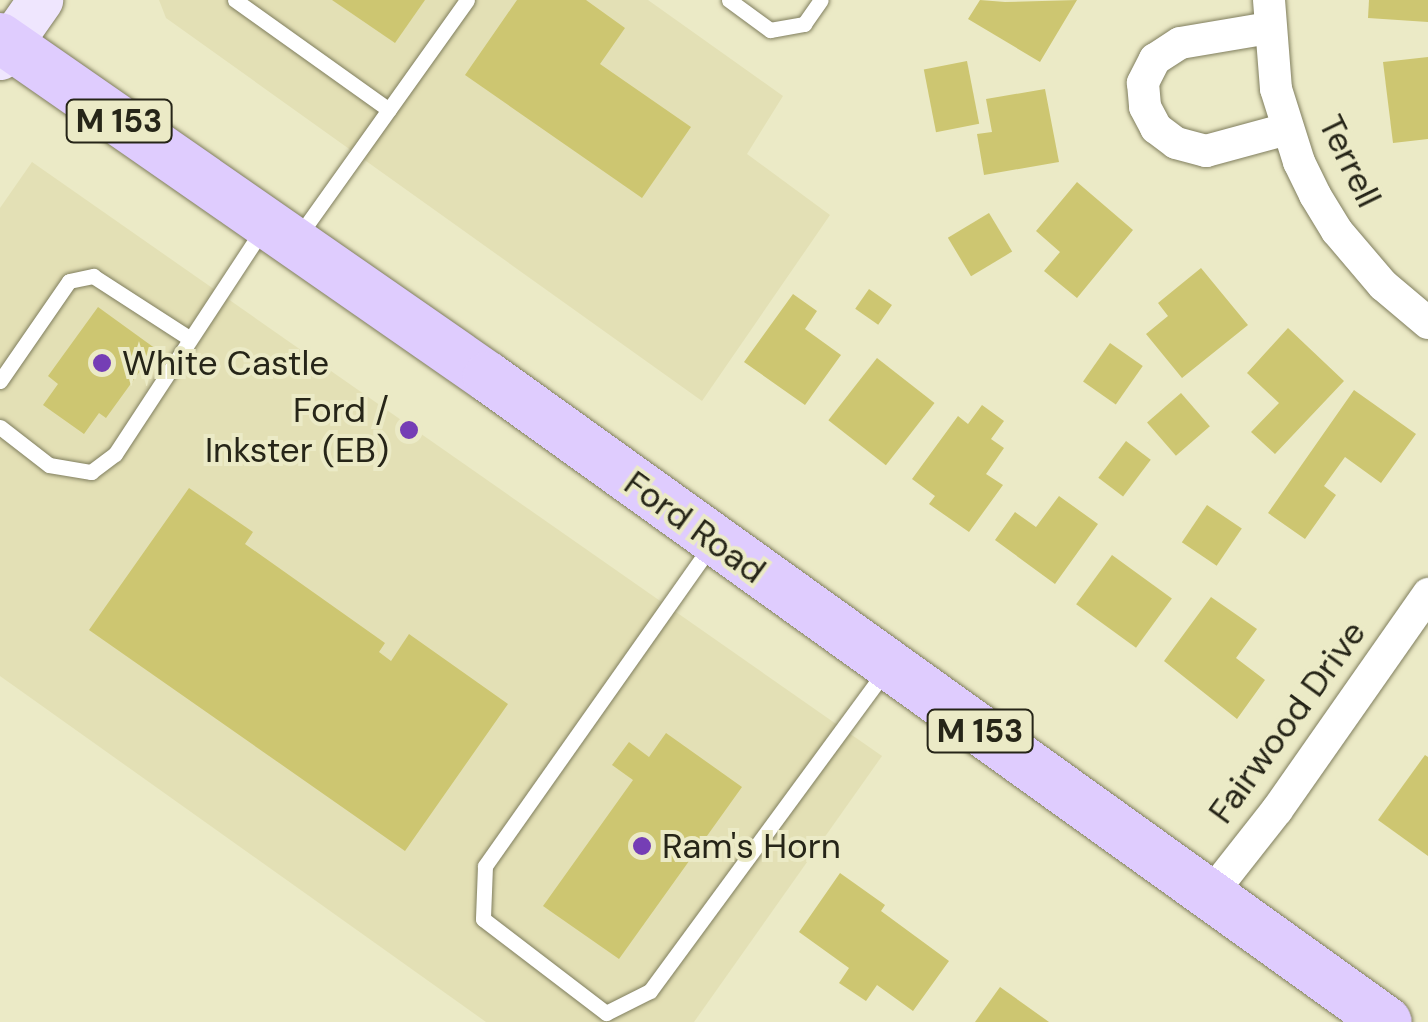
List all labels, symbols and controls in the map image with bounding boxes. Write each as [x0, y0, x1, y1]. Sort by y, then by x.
road number: M 153 [64, 94, 174, 148]
street label: Terrell [1310, 108, 1390, 214]
place label: White Castle [122, 342, 329, 384]
marker: White Castle [91, 352, 113, 374]
place label: Ford / Inkster (EB) [205, 389, 389, 471]
marker: Ford / Inkster (EB) [398, 419, 420, 441]
street label: Ford Road [616, 462, 774, 592]
street label: Fairwood Drive [1200, 613, 1374, 831]
road number: M 153 [925, 704, 1035, 758]
place label: Ram's Horn [662, 825, 841, 867]
marker: Ram's Horn [631, 835, 653, 857]

